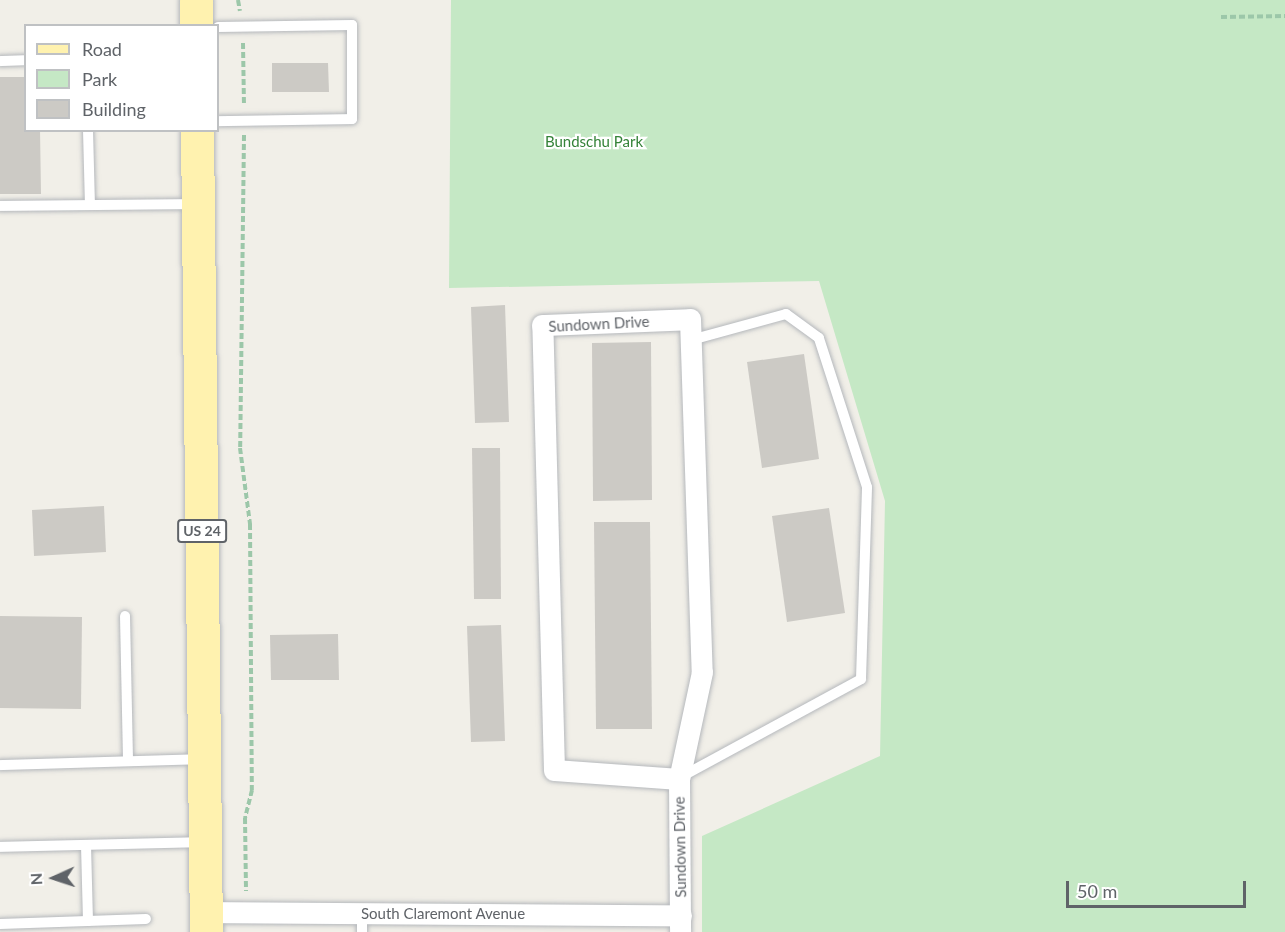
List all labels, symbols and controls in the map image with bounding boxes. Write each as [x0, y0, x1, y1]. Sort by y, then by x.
legend [24, 24, 219, 132]
text: Road [82, 38, 122, 60]
text: Park [82, 68, 117, 90]
text: Building [82, 98, 146, 120]
park label: Bundschu Park [545, 133, 643, 151]
street label: Sundown Drive [548, 312, 650, 336]
road number: US 24 [176, 520, 228, 542]
street label: Sundown Drive [670, 796, 690, 898]
north arrow [24, 848, 84, 908]
scale bar [1069, 869, 1249, 907]
text: N [26, 872, 45, 886]
text: 50 m [1077, 880, 1117, 902]
street label: South Claremont Avenue [361, 905, 525, 923]

